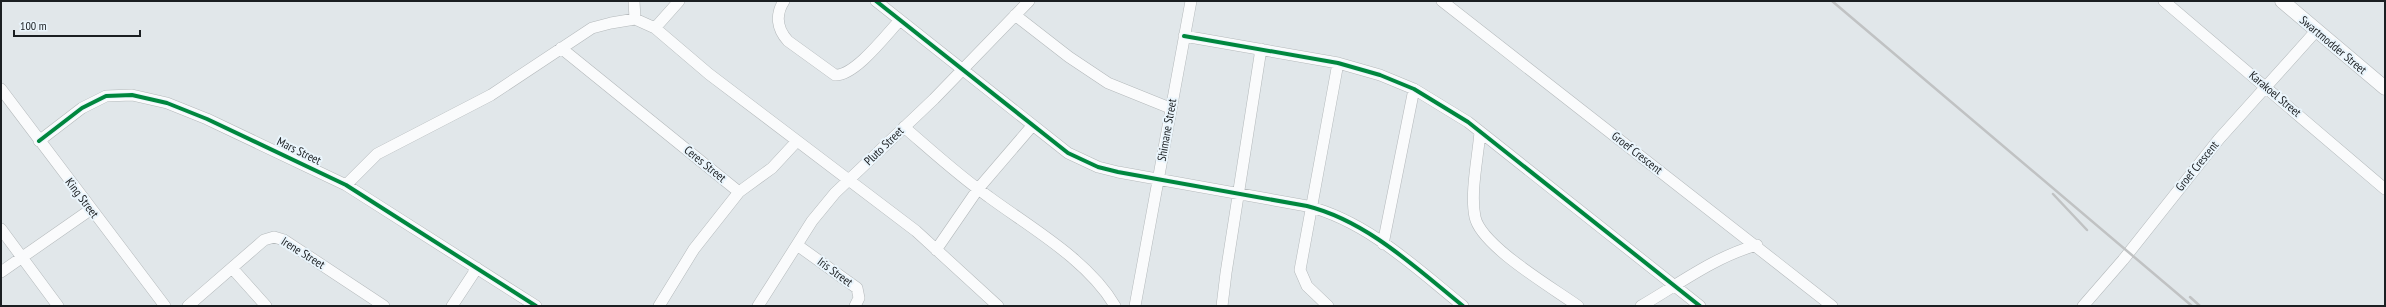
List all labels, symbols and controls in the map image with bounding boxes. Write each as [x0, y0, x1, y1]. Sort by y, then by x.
scale bar [14, 12, 140, 38]
street label: Swartmodder Street [2297, 12, 2370, 77]
text: 100 m [20, 18, 47, 33]
street label: Karakoel Street [2246, 67, 2305, 120]
street label: Shimane Street [1154, 97, 1180, 162]
street label: Pluto Street [861, 123, 907, 168]
street label: Groef Crescent [1609, 128, 1666, 177]
street label: Mars Street [275, 133, 324, 168]
street label: Groef Crescent [2172, 137, 2222, 194]
street label: Ceres Street [681, 142, 730, 186]
street label: King Street [62, 175, 103, 221]
street label: Irene Street [279, 233, 328, 272]
street label: Iris Street [815, 254, 856, 290]

